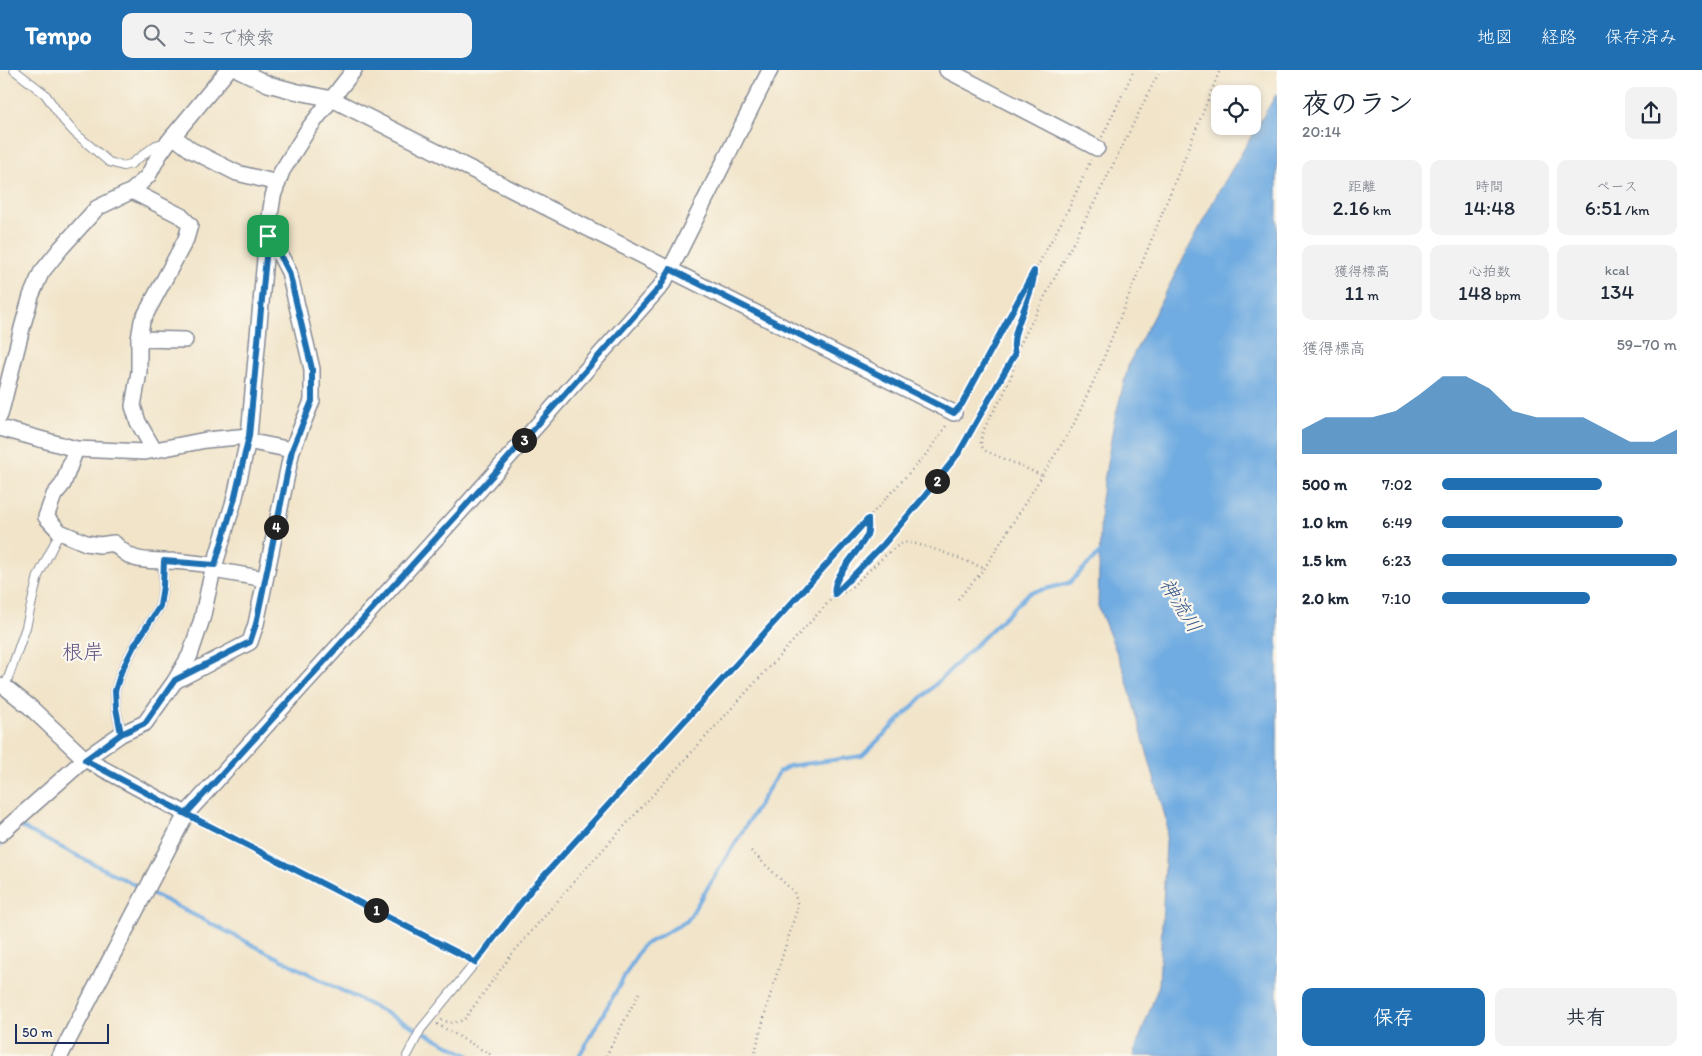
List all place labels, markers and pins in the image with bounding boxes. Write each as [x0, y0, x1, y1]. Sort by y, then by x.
pin [247, 215, 289, 257]
pin: 3 [512, 428, 536, 452]
pin: 2 [924, 468, 950, 494]
pin: 4 [264, 514, 288, 540]
pin: 1 [364, 898, 388, 922]

